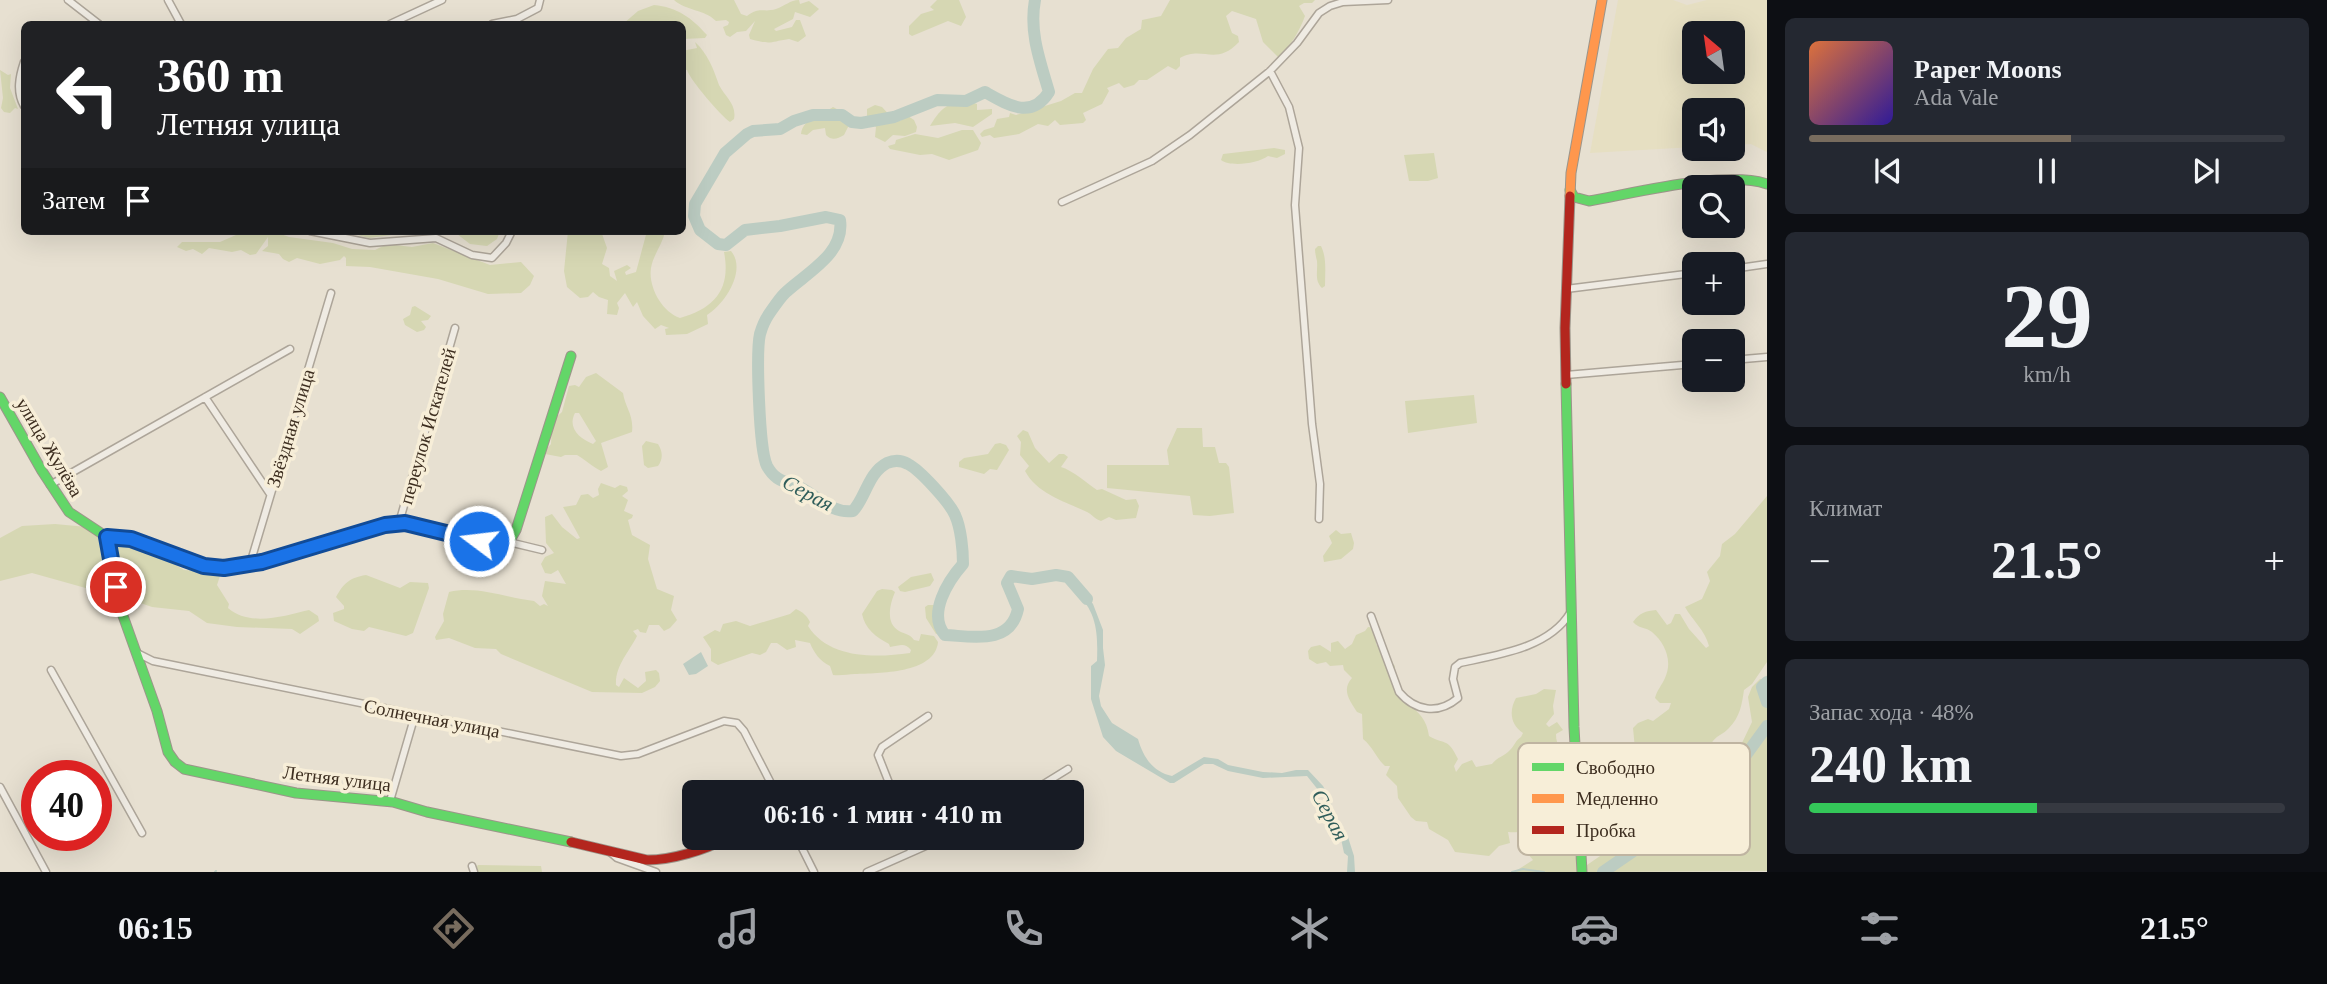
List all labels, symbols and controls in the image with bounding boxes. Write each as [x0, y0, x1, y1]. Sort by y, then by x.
north arrow [1682, 21, 1745, 84]
map controls [1682, 21, 1745, 392]
text: 360 m [157, 48, 284, 103]
icon: left [42, 49, 133, 140]
text: Paper Moons [1914, 55, 2062, 84]
text: Ada Vale [1914, 85, 1999, 110]
button: sound [1682, 98, 1745, 161]
text: Летняя улица [157, 106, 340, 142]
icon: previous [1869, 152, 1907, 190]
icon: pause [2028, 152, 2066, 190]
icon: next [2187, 152, 2225, 190]
button: search [1682, 175, 1745, 238]
icon: arrive [119, 182, 157, 220]
text: Затем [42, 186, 105, 215]
button: + [1682, 252, 1745, 315]
text: 29 [2002, 266, 2093, 367]
button: − [1682, 329, 1745, 392]
street label: переулок Искателей [395, 346, 460, 507]
text: km/h [2023, 362, 2071, 387]
street label: Звёздная улица [262, 366, 319, 490]
street label: улица Жулёва [12, 394, 88, 501]
water label: Серая [778, 470, 838, 516]
text: Климат [1809, 496, 1882, 521]
position arrow [442, 504, 516, 578]
text: 21.5° [1991, 532, 2103, 589]
text: − [1809, 540, 1830, 582]
text: + [2264, 540, 2285, 582]
pin [86, 557, 146, 617]
icon: arrive [97, 568, 135, 606]
street label: Солнечная улица [362, 695, 502, 742]
text: Запас хода · 48% [1809, 700, 1974, 725]
text: 240 km [1809, 736, 1972, 793]
legend [1518, 743, 1750, 855]
text: Свободно [1576, 757, 1655, 778]
speed limit sign: 40 [21, 760, 112, 851]
street label: Летняя улица [282, 761, 393, 796]
water label: Серая [1307, 785, 1353, 845]
text: Медленно [1576, 788, 1658, 809]
text: 06:16 · 1 мин · 410 m [764, 800, 1002, 829]
text: Пробка [1576, 820, 1636, 841]
icon: directions [429, 904, 478, 953]
icon: music [714, 904, 763, 953]
icon: phone [999, 904, 1048, 953]
icon: climate [1285, 904, 1334, 953]
icon: car [1570, 904, 1619, 953]
icon: filters [1855, 904, 1904, 953]
text: 06:15 [118, 910, 193, 946]
text: 21.5° [2140, 910, 2209, 946]

